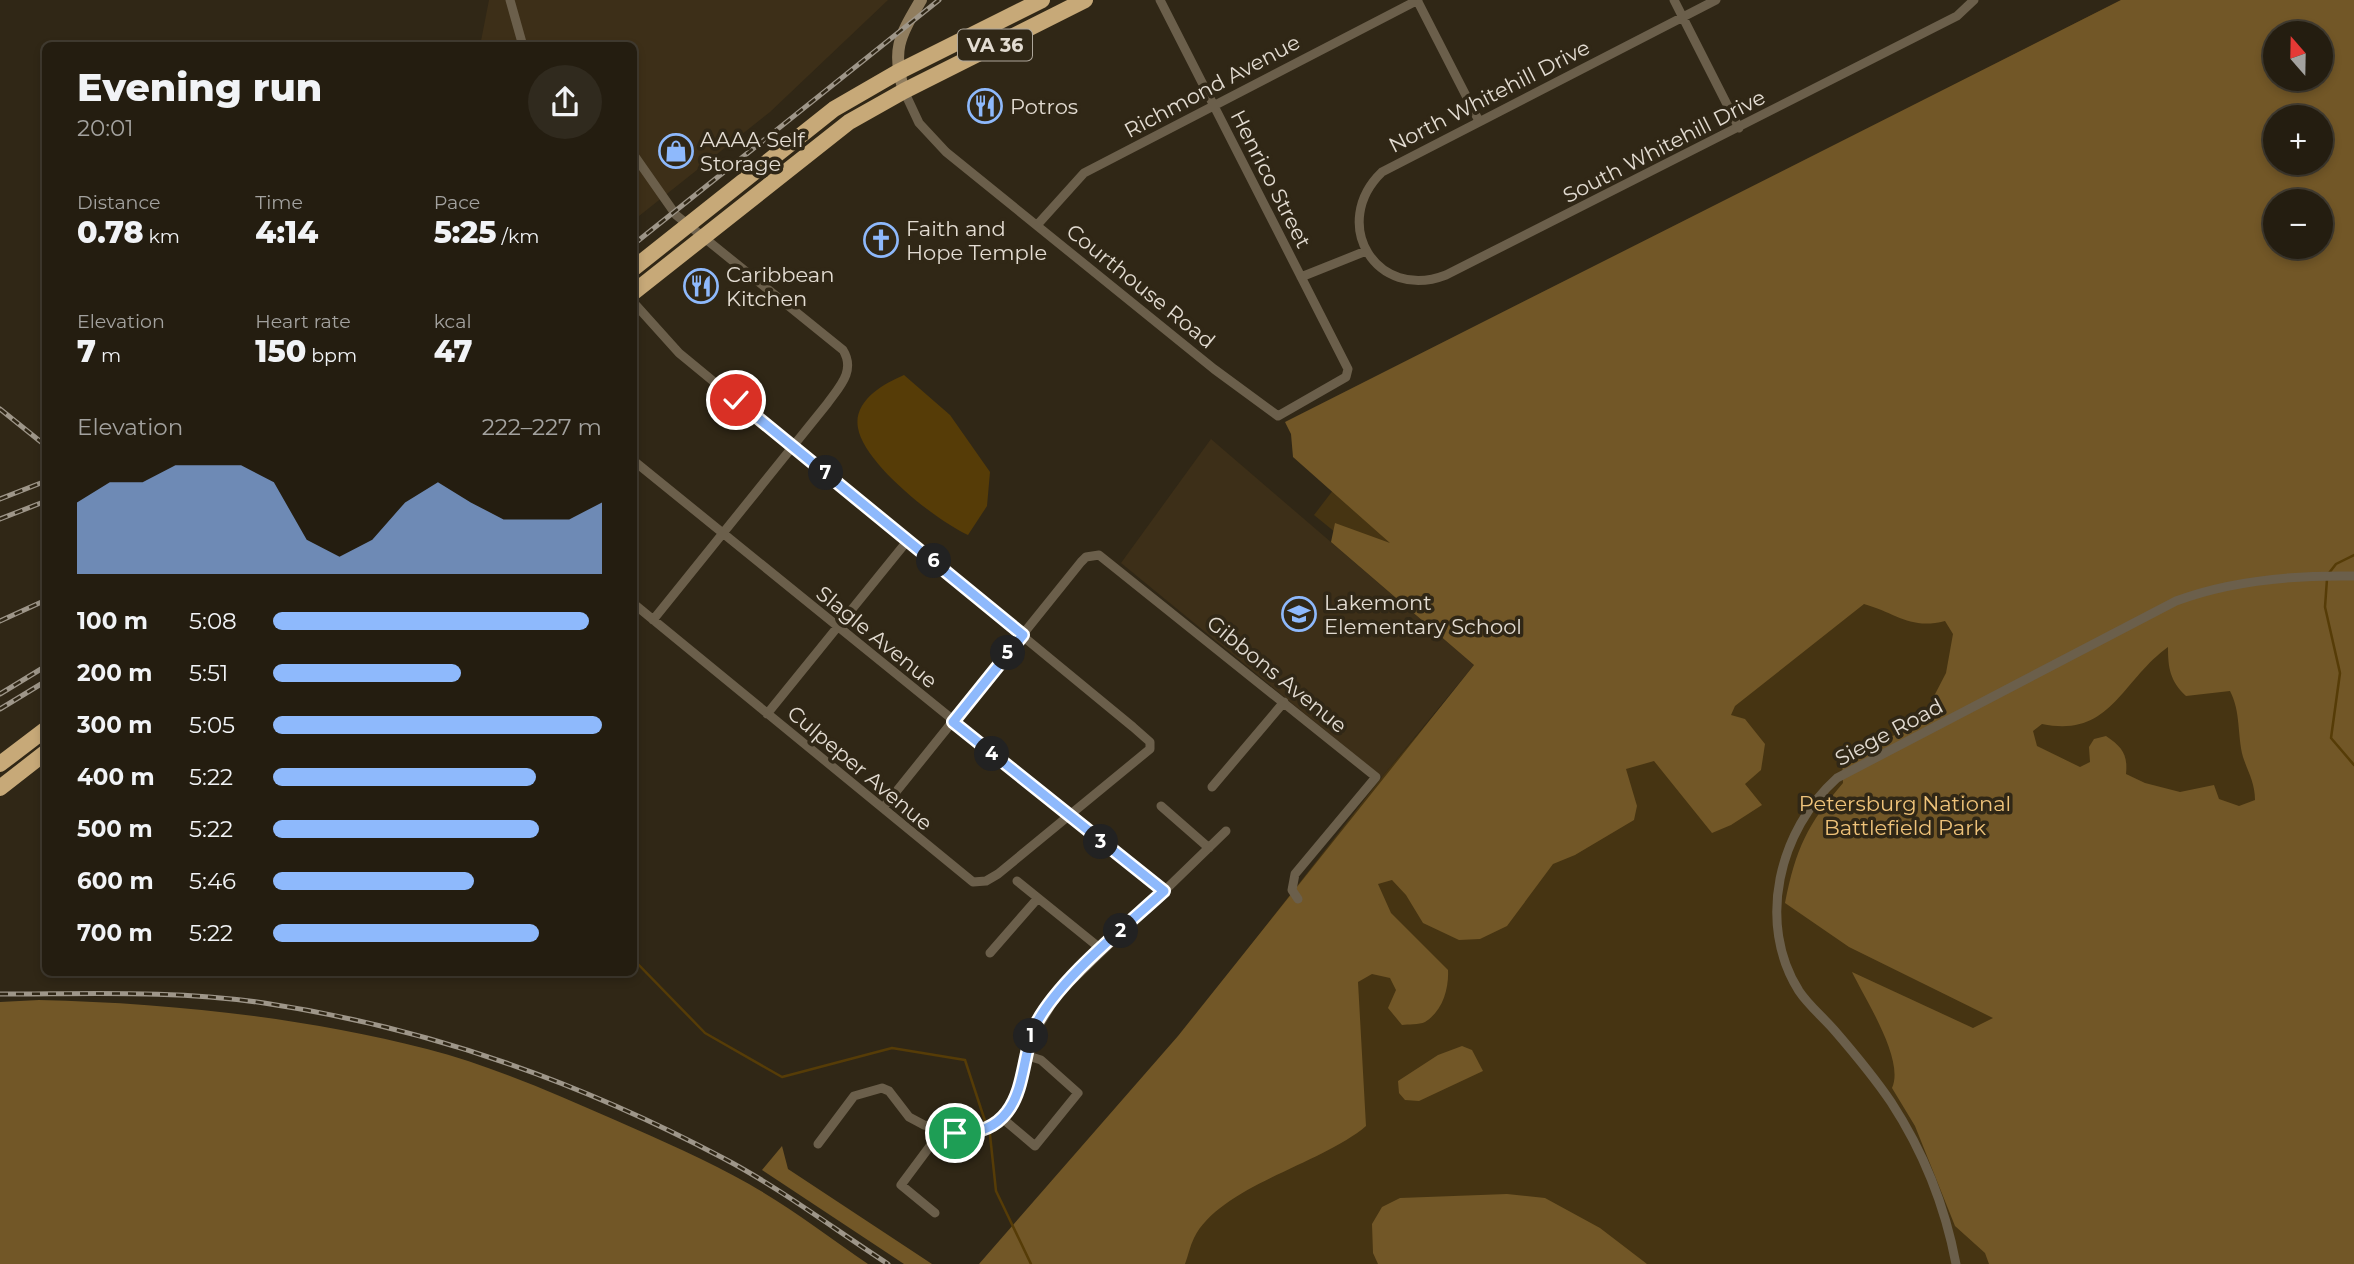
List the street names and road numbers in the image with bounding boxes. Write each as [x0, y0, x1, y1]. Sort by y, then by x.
street label: Richmond Avenue [1120, 29, 1304, 143]
road number: VA 36 [958, 30, 1032, 60]
street label: North Whitehill Drive [1384, 34, 1594, 158]
street label: South Whitehill Drive [1559, 84, 1769, 208]
street label: Henrico Street [1225, 106, 1317, 252]
street label: Courthouse Road [1062, 218, 1220, 354]
street label: Slagle Avenue [811, 581, 943, 693]
street label: Gibbons Avenue [1202, 610, 1352, 738]
street label: Siege Road [1831, 693, 1947, 771]
street label: Culpeper Avenue [783, 700, 937, 836]

